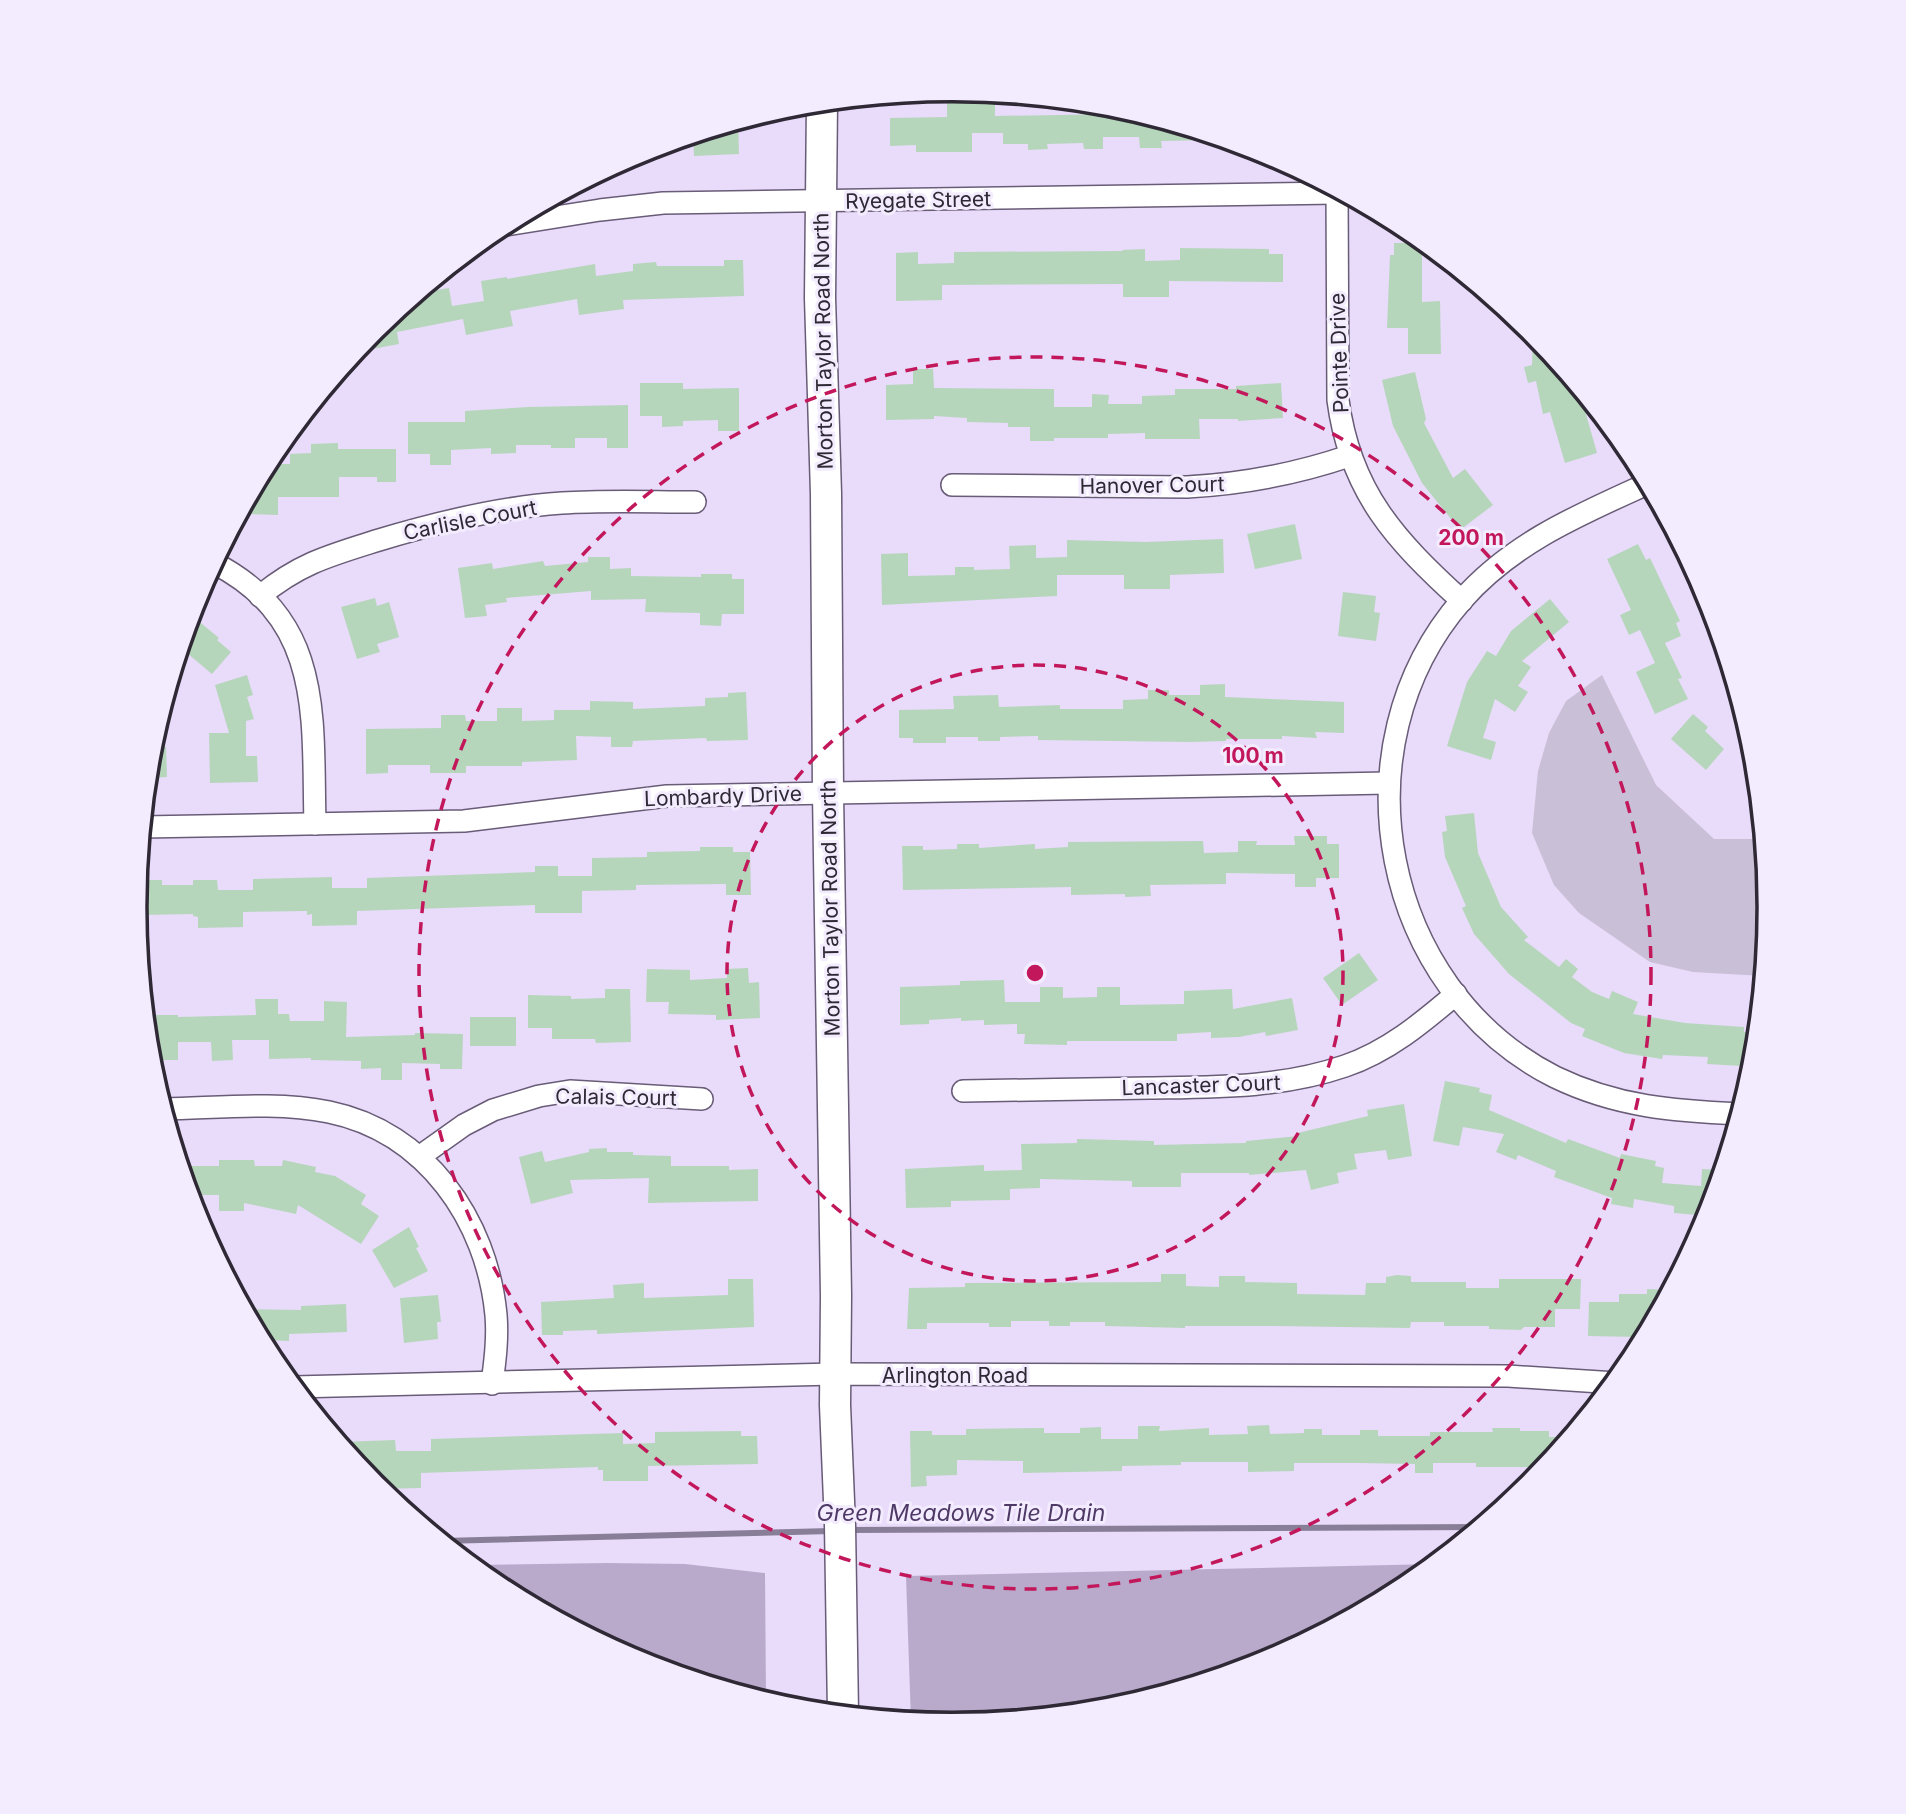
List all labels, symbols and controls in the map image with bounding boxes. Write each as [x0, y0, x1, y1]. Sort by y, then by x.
street label: Ryegate Street [845, 186, 991, 214]
street label: Morton Taylor Road North [808, 212, 838, 470]
street label: Pointe Drive [1324, 292, 1354, 414]
street label: Hanover Court [1079, 471, 1225, 499]
street label: Carlisle Court [401, 495, 539, 545]
text: 200 m [1438, 525, 1504, 550]
text: 100 m [1222, 743, 1284, 768]
street label: Morton Taylor Road North [815, 779, 845, 1037]
street label: Lombardy Drive [644, 781, 802, 811]
centre of rings [1023, 961, 1047, 985]
street label: Lancaster Court [1121, 1070, 1281, 1100]
street label: Calais Court [555, 1083, 677, 1111]
street label: Arlington Road [882, 1363, 1028, 1388]
water label: Green Meadows Tile Drain [817, 1499, 1105, 1527]

